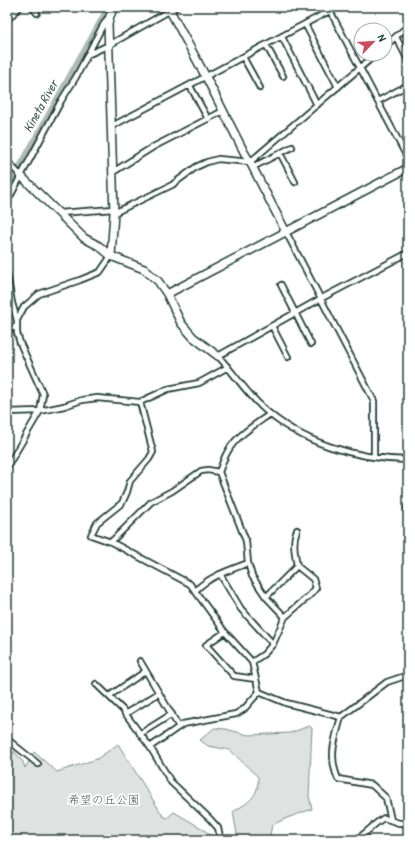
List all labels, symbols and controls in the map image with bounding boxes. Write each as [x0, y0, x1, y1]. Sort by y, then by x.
north arrow [353, 22, 393, 62]
text: N [374, 32, 390, 44]
water label: Kineta River [18, 75, 63, 136]
park label: 希望の丘公園 [68, 791, 140, 808]

